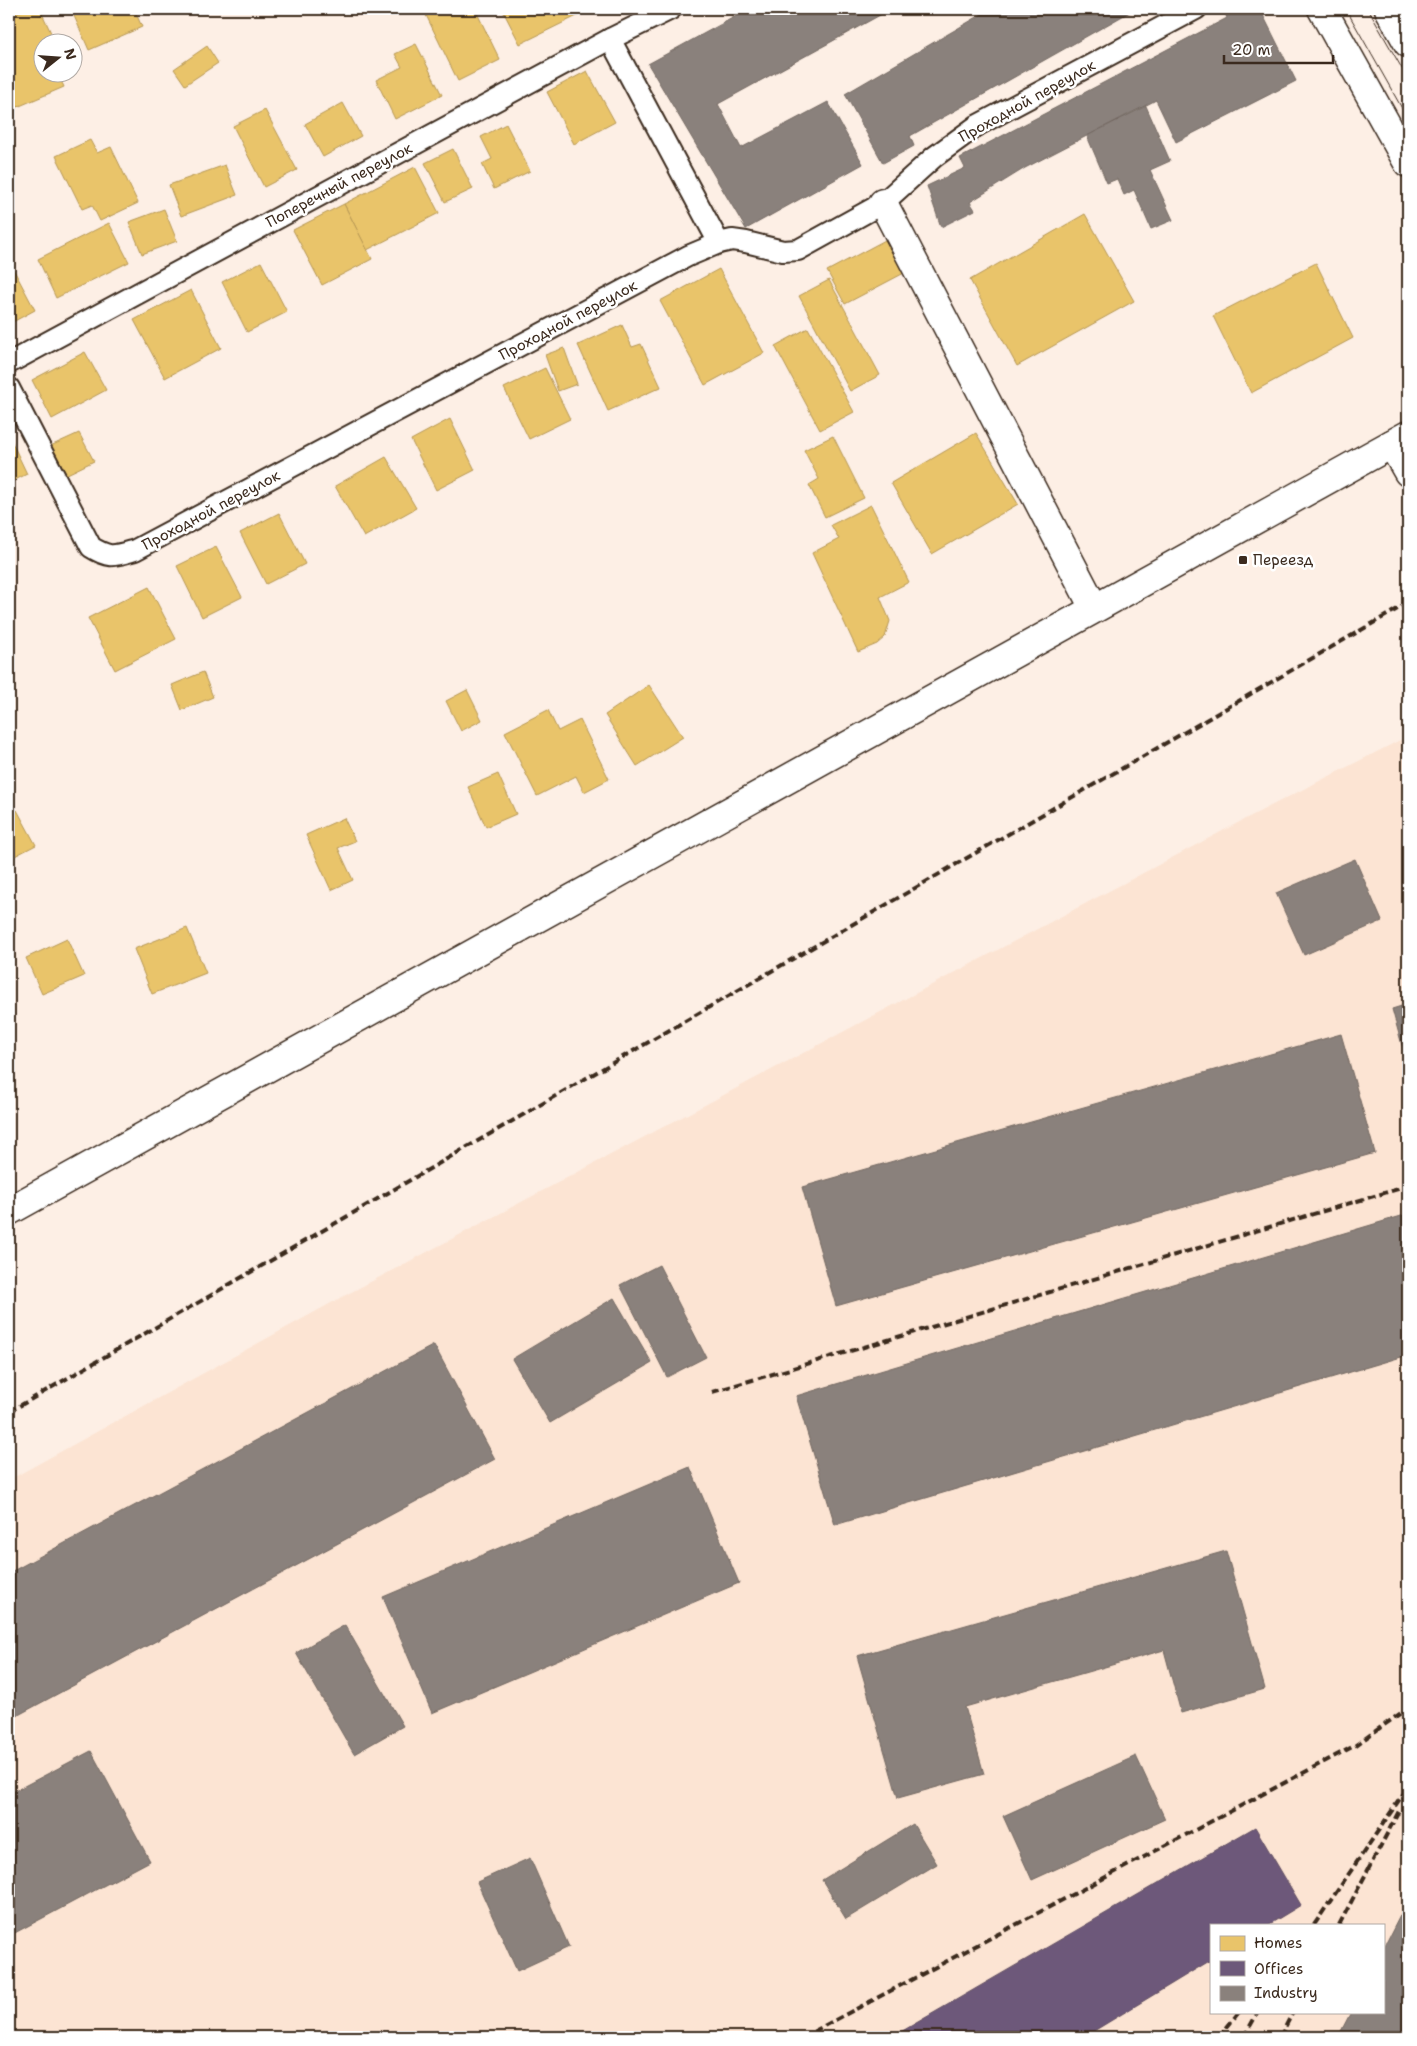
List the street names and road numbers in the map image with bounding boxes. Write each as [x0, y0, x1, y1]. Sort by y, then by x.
street label: Проходной переулок [955, 55, 1099, 147]
street label: Поперечный переулок [262, 138, 416, 232]
street label: Проходной переулок [496, 275, 640, 365]
street label: Проходной переулок [139, 465, 283, 555]

